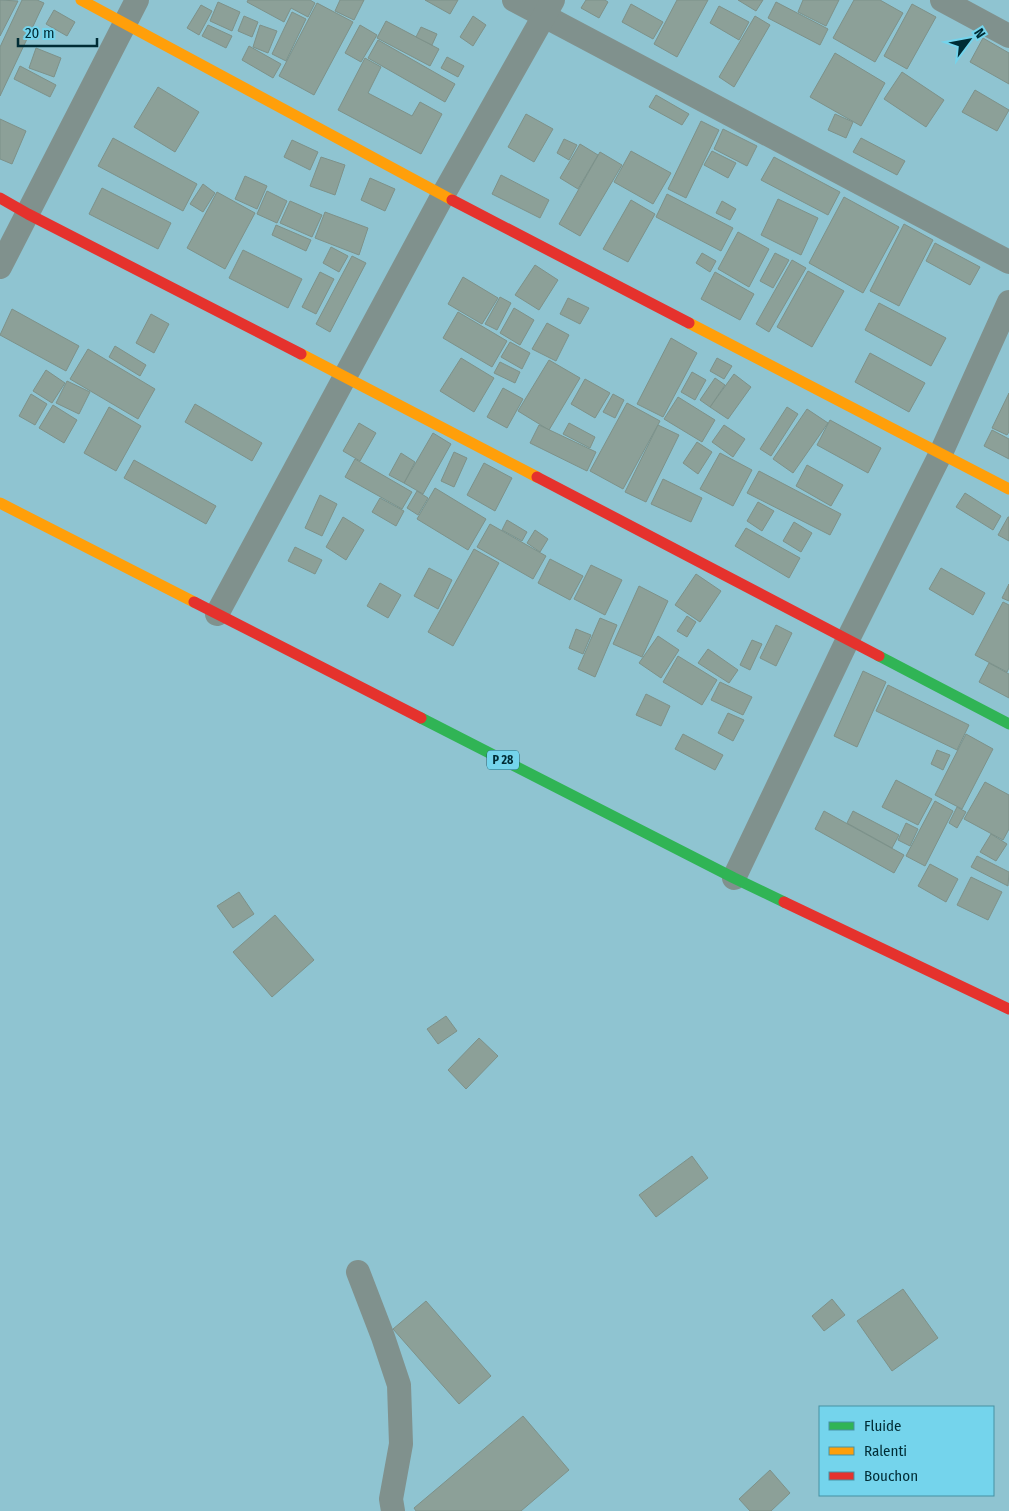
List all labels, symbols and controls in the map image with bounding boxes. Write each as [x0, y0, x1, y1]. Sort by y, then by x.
scale bar [18, 15, 96, 47]
north arrow [944, 15, 994, 65]
text: 20 m [25, 24, 55, 42]
text: N [970, 25, 989, 41]
road number: P 28 [487, 750, 519, 770]
legend [819, 1406, 994, 1496]
text: Fluide [864, 1417, 901, 1435]
text: Ralenti [864, 1442, 907, 1460]
text: Bouchon [864, 1467, 918, 1485]

